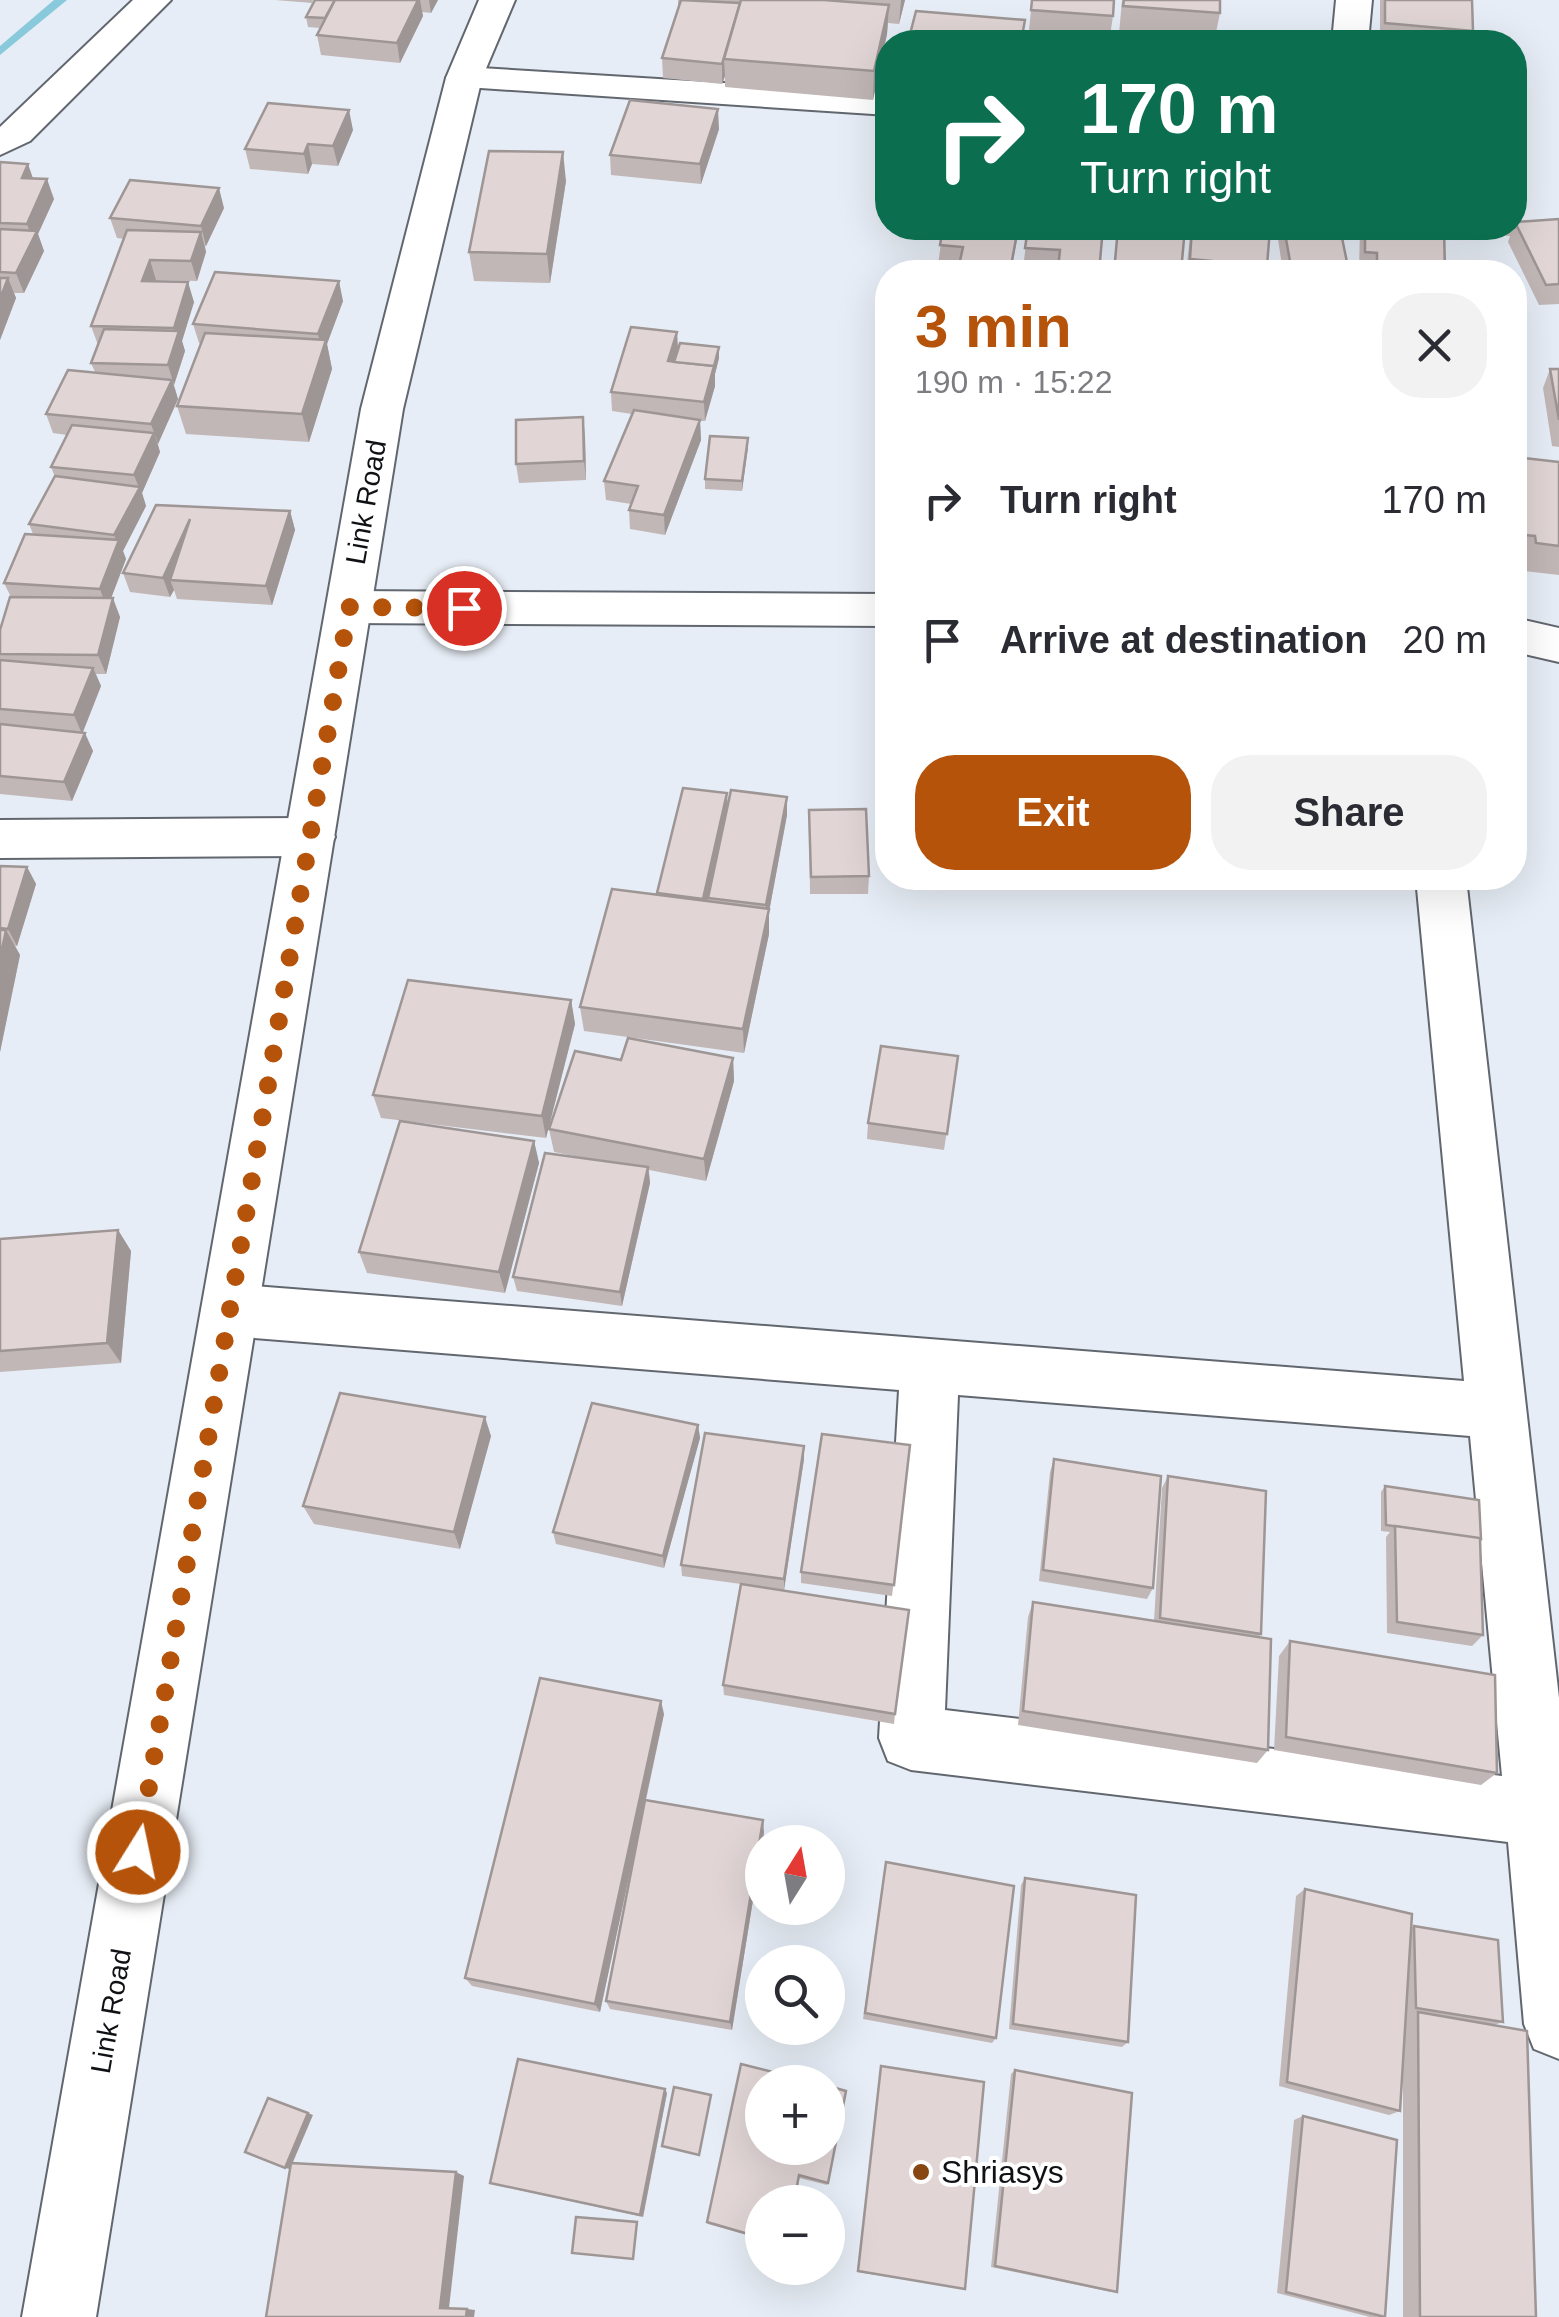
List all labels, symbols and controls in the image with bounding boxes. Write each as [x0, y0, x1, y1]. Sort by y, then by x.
icon: right [915, 70, 1045, 200]
text: 170 m [1080, 70, 1278, 148]
text: Turn right [1080, 152, 1271, 203]
text: 3 min [915, 293, 1072, 360]
button: close [1382, 293, 1487, 398]
text: 190 m · 15:22 [915, 364, 1112, 400]
street label: Link Road [340, 437, 392, 567]
icon: right [915, 473, 970, 528]
text: Turn right [1000, 479, 1177, 521]
text: 170 m [1381, 479, 1487, 521]
pin [422, 566, 507, 651]
icon: arrive [437, 581, 492, 636]
icon: arrive [915, 613, 970, 668]
text: Arrive at destination [1000, 619, 1367, 661]
text: 20 m [1403, 619, 1487, 661]
button: Exit [915, 755, 1191, 870]
button: Share [1211, 755, 1487, 870]
position arrow [86, 1800, 190, 1904]
north arrow [745, 1825, 845, 1925]
map controls [745, 1825, 845, 2285]
button: search [745, 1945, 845, 2045]
street label: Link Road [85, 1946, 137, 2076]
button: + [745, 2065, 845, 2165]
place label: Shriasys [941, 2154, 1064, 2190]
marker: Shriasys [910, 2161, 932, 2183]
button: − [745, 2185, 845, 2285]

